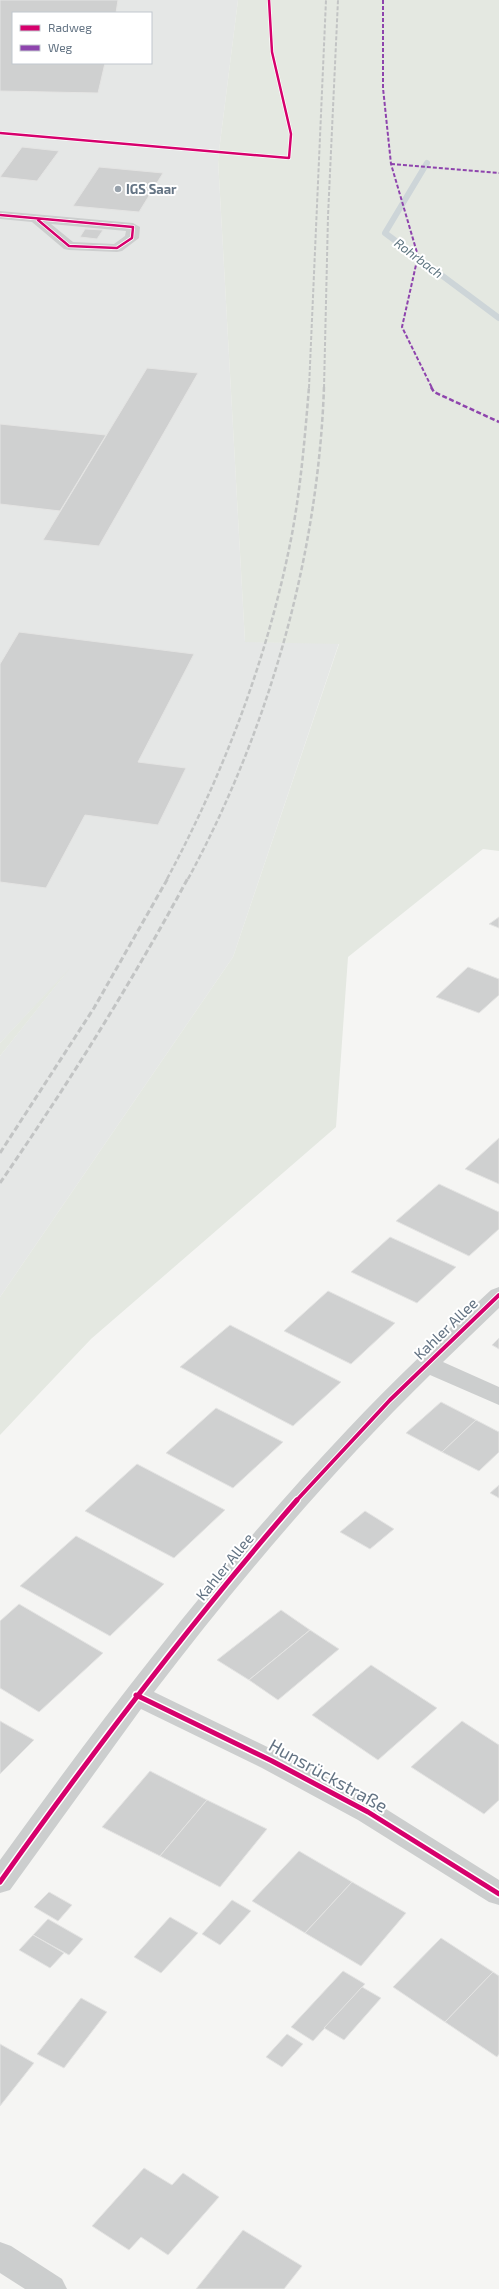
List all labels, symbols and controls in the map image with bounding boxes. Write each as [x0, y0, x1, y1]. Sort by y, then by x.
legend [12, 12, 152, 64]
text: Radweg [48, 20, 92, 34]
text: Weg [48, 40, 73, 54]
place label: IGS Saar [126, 181, 177, 197]
marker: IGS Saar [113, 184, 123, 194]
water label: Rohrbach [392, 235, 446, 281]
street label: Kahler Allee [410, 1294, 481, 1363]
street label: Kahler Allee [192, 1529, 257, 1604]
street label: Hunsrückstraße [265, 1733, 392, 1817]

